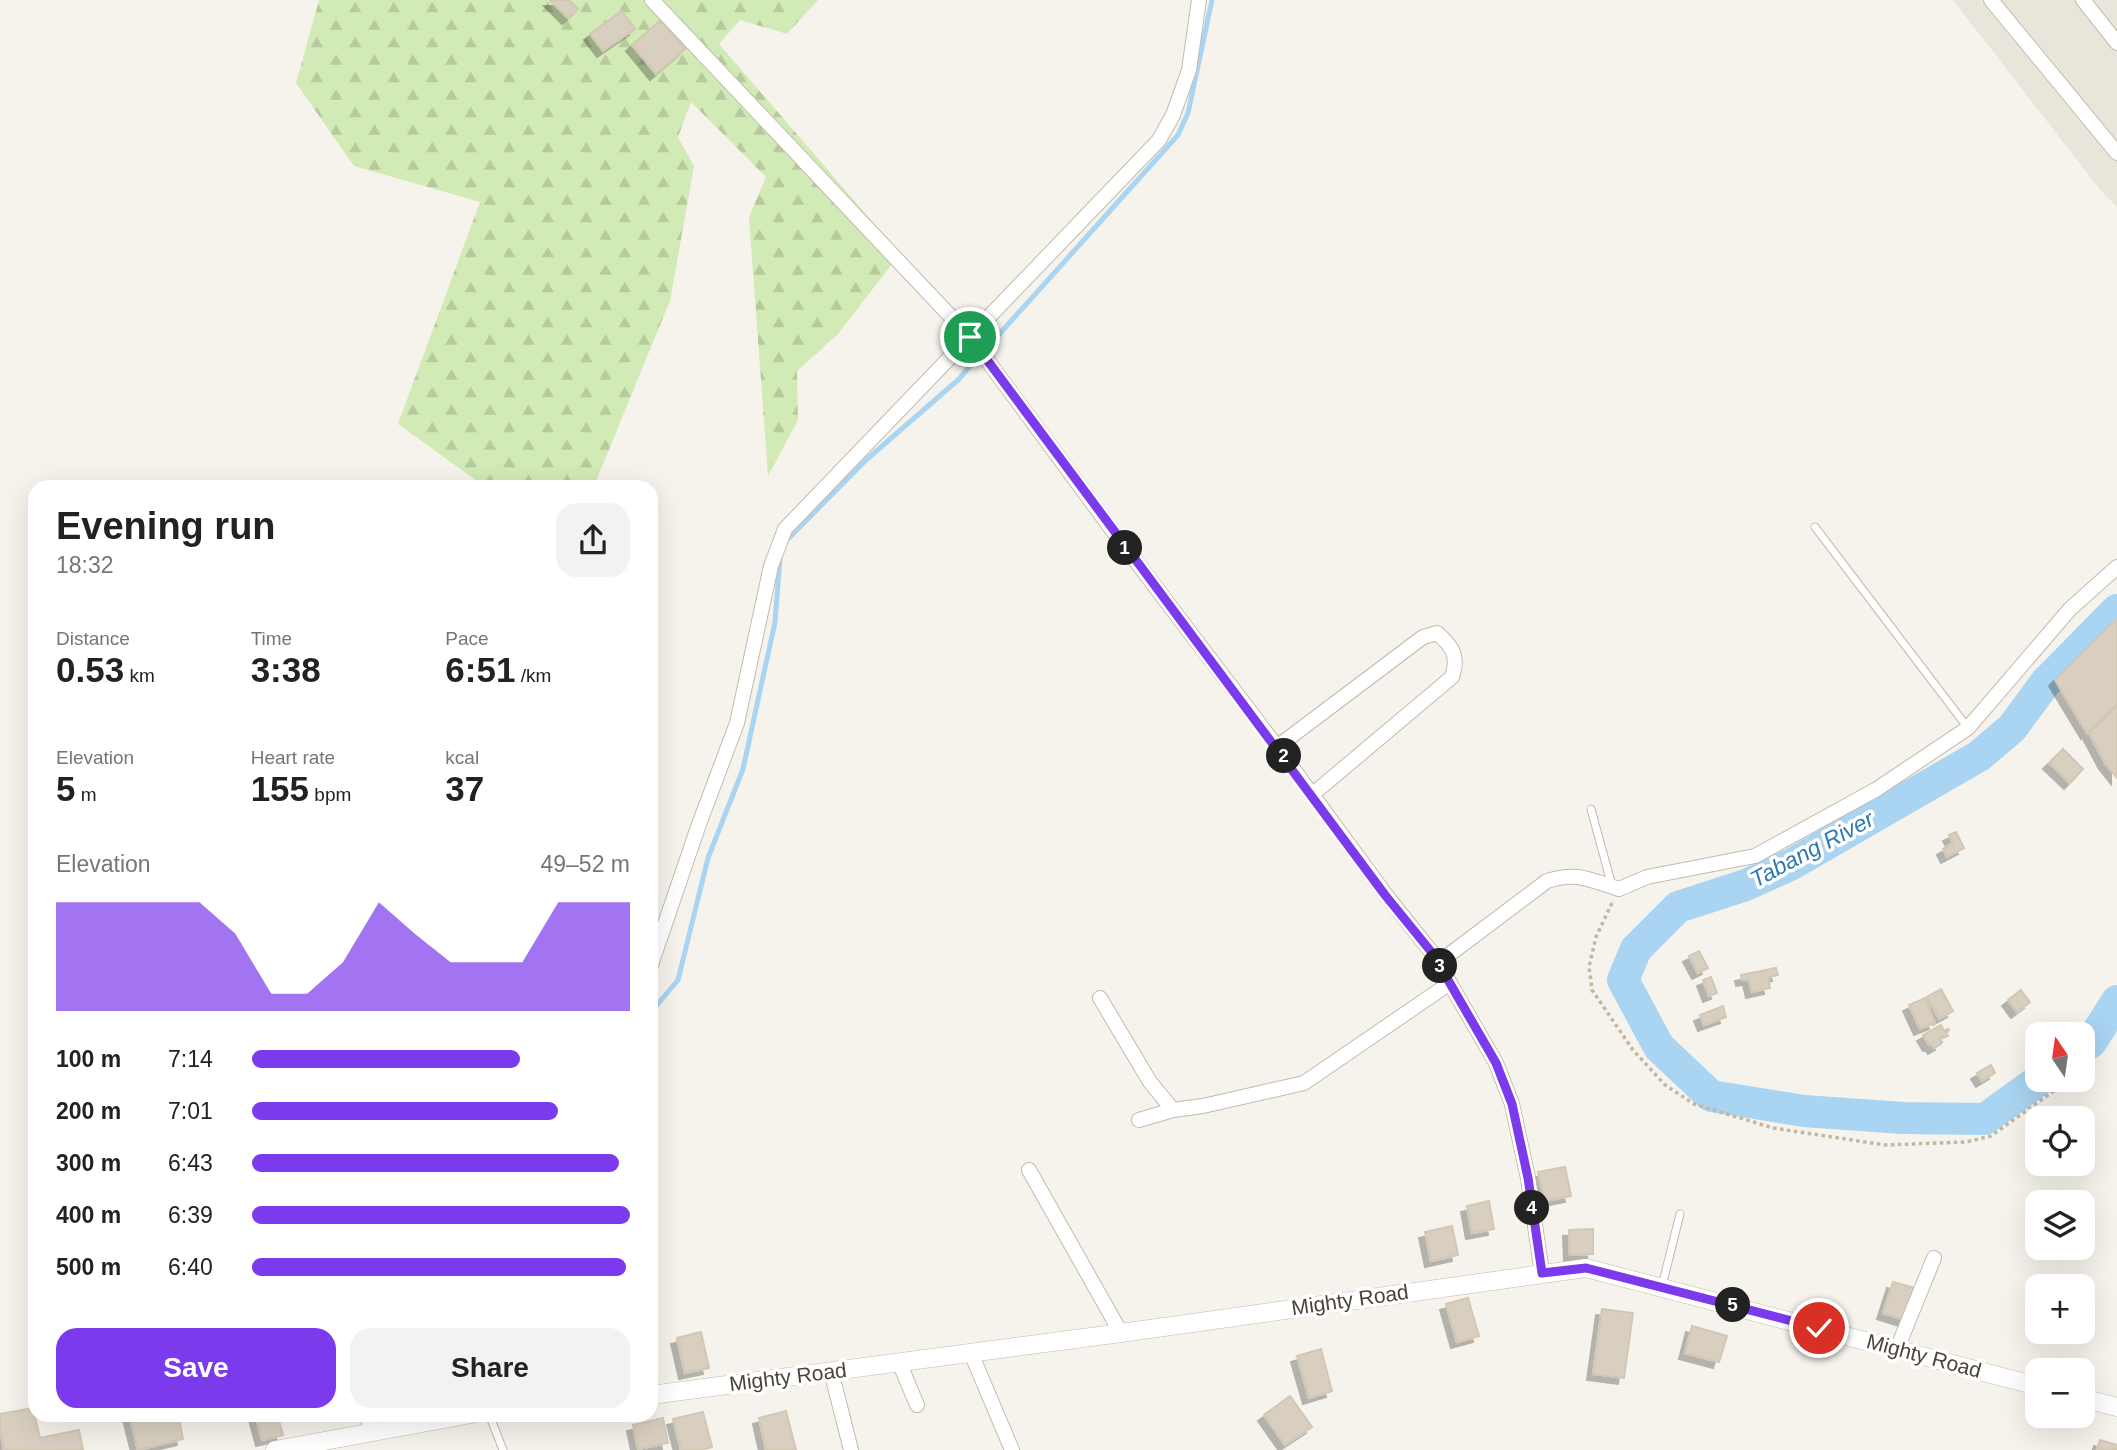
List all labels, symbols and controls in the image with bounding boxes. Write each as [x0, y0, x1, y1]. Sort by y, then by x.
pin [940, 307, 1000, 367]
icon: arrive [951, 318, 989, 356]
button: share [556, 503, 630, 577]
text: Evening run [56, 505, 276, 547]
pin: 1 [1108, 530, 1142, 566]
text: 1 [1119, 537, 1130, 558]
text: 18:32 [56, 552, 114, 578]
text: Distance [56, 628, 130, 649]
text: Time [251, 628, 292, 649]
text: Pace [445, 628, 489, 649]
text: 0.53 [56, 650, 124, 689]
text: 3:38 [251, 650, 321, 689]
text: 6:51 [445, 650, 515, 689]
text: km [124, 665, 155, 686]
text: /km [515, 665, 551, 686]
pin: 2 [1266, 738, 1302, 774]
text: 2 [1278, 745, 1289, 766]
text: Elevation [56, 747, 134, 768]
text: Heart rate [251, 747, 335, 768]
text: kcal [445, 747, 479, 768]
text: 5 [56, 769, 75, 808]
text: 155 [251, 769, 309, 808]
text: 37 [445, 769, 484, 808]
text: m [75, 784, 97, 805]
text: bpm [309, 784, 351, 805]
water label: Tabang River [1746, 805, 1879, 892]
text: Elevation [56, 851, 151, 877]
text: 49–52 m [540, 851, 630, 877]
pin: 3 [1422, 948, 1458, 984]
text: 3 [1434, 955, 1445, 976]
north arrow [2025, 1022, 2095, 1092]
map controls [2025, 1022, 2095, 1428]
text: 100 m [56, 1046, 121, 1072]
text: 7:14 [168, 1046, 213, 1072]
text: 200 m [56, 1098, 121, 1124]
text: 7:01 [168, 1098, 213, 1124]
button: locate [2025, 1106, 2095, 1176]
text: 300 m [56, 1150, 121, 1176]
text: 6:43 [168, 1150, 213, 1176]
pin: 4 [1514, 1190, 1550, 1226]
button: layers [2025, 1190, 2095, 1260]
text: 4 [1526, 1197, 1537, 1218]
text: 400 m [56, 1202, 121, 1228]
text: 6:39 [168, 1202, 213, 1228]
text: 500 m [56, 1254, 121, 1280]
text: 6:40 [168, 1254, 213, 1280]
button: + [2025, 1274, 2095, 1344]
street label: Mighty Road [1290, 1280, 1410, 1319]
pin: 5 [1716, 1288, 1750, 1322]
text: 5 [1727, 1294, 1738, 1315]
pin [1789, 1298, 1849, 1358]
icon: check [1800, 1309, 1838, 1347]
button: Save [56, 1328, 336, 1408]
button: Share [350, 1328, 630, 1408]
street label: Mighty Road [1864, 1329, 1984, 1382]
street label: Mighty Road [728, 1358, 848, 1395]
button: − [2025, 1358, 2095, 1428]

